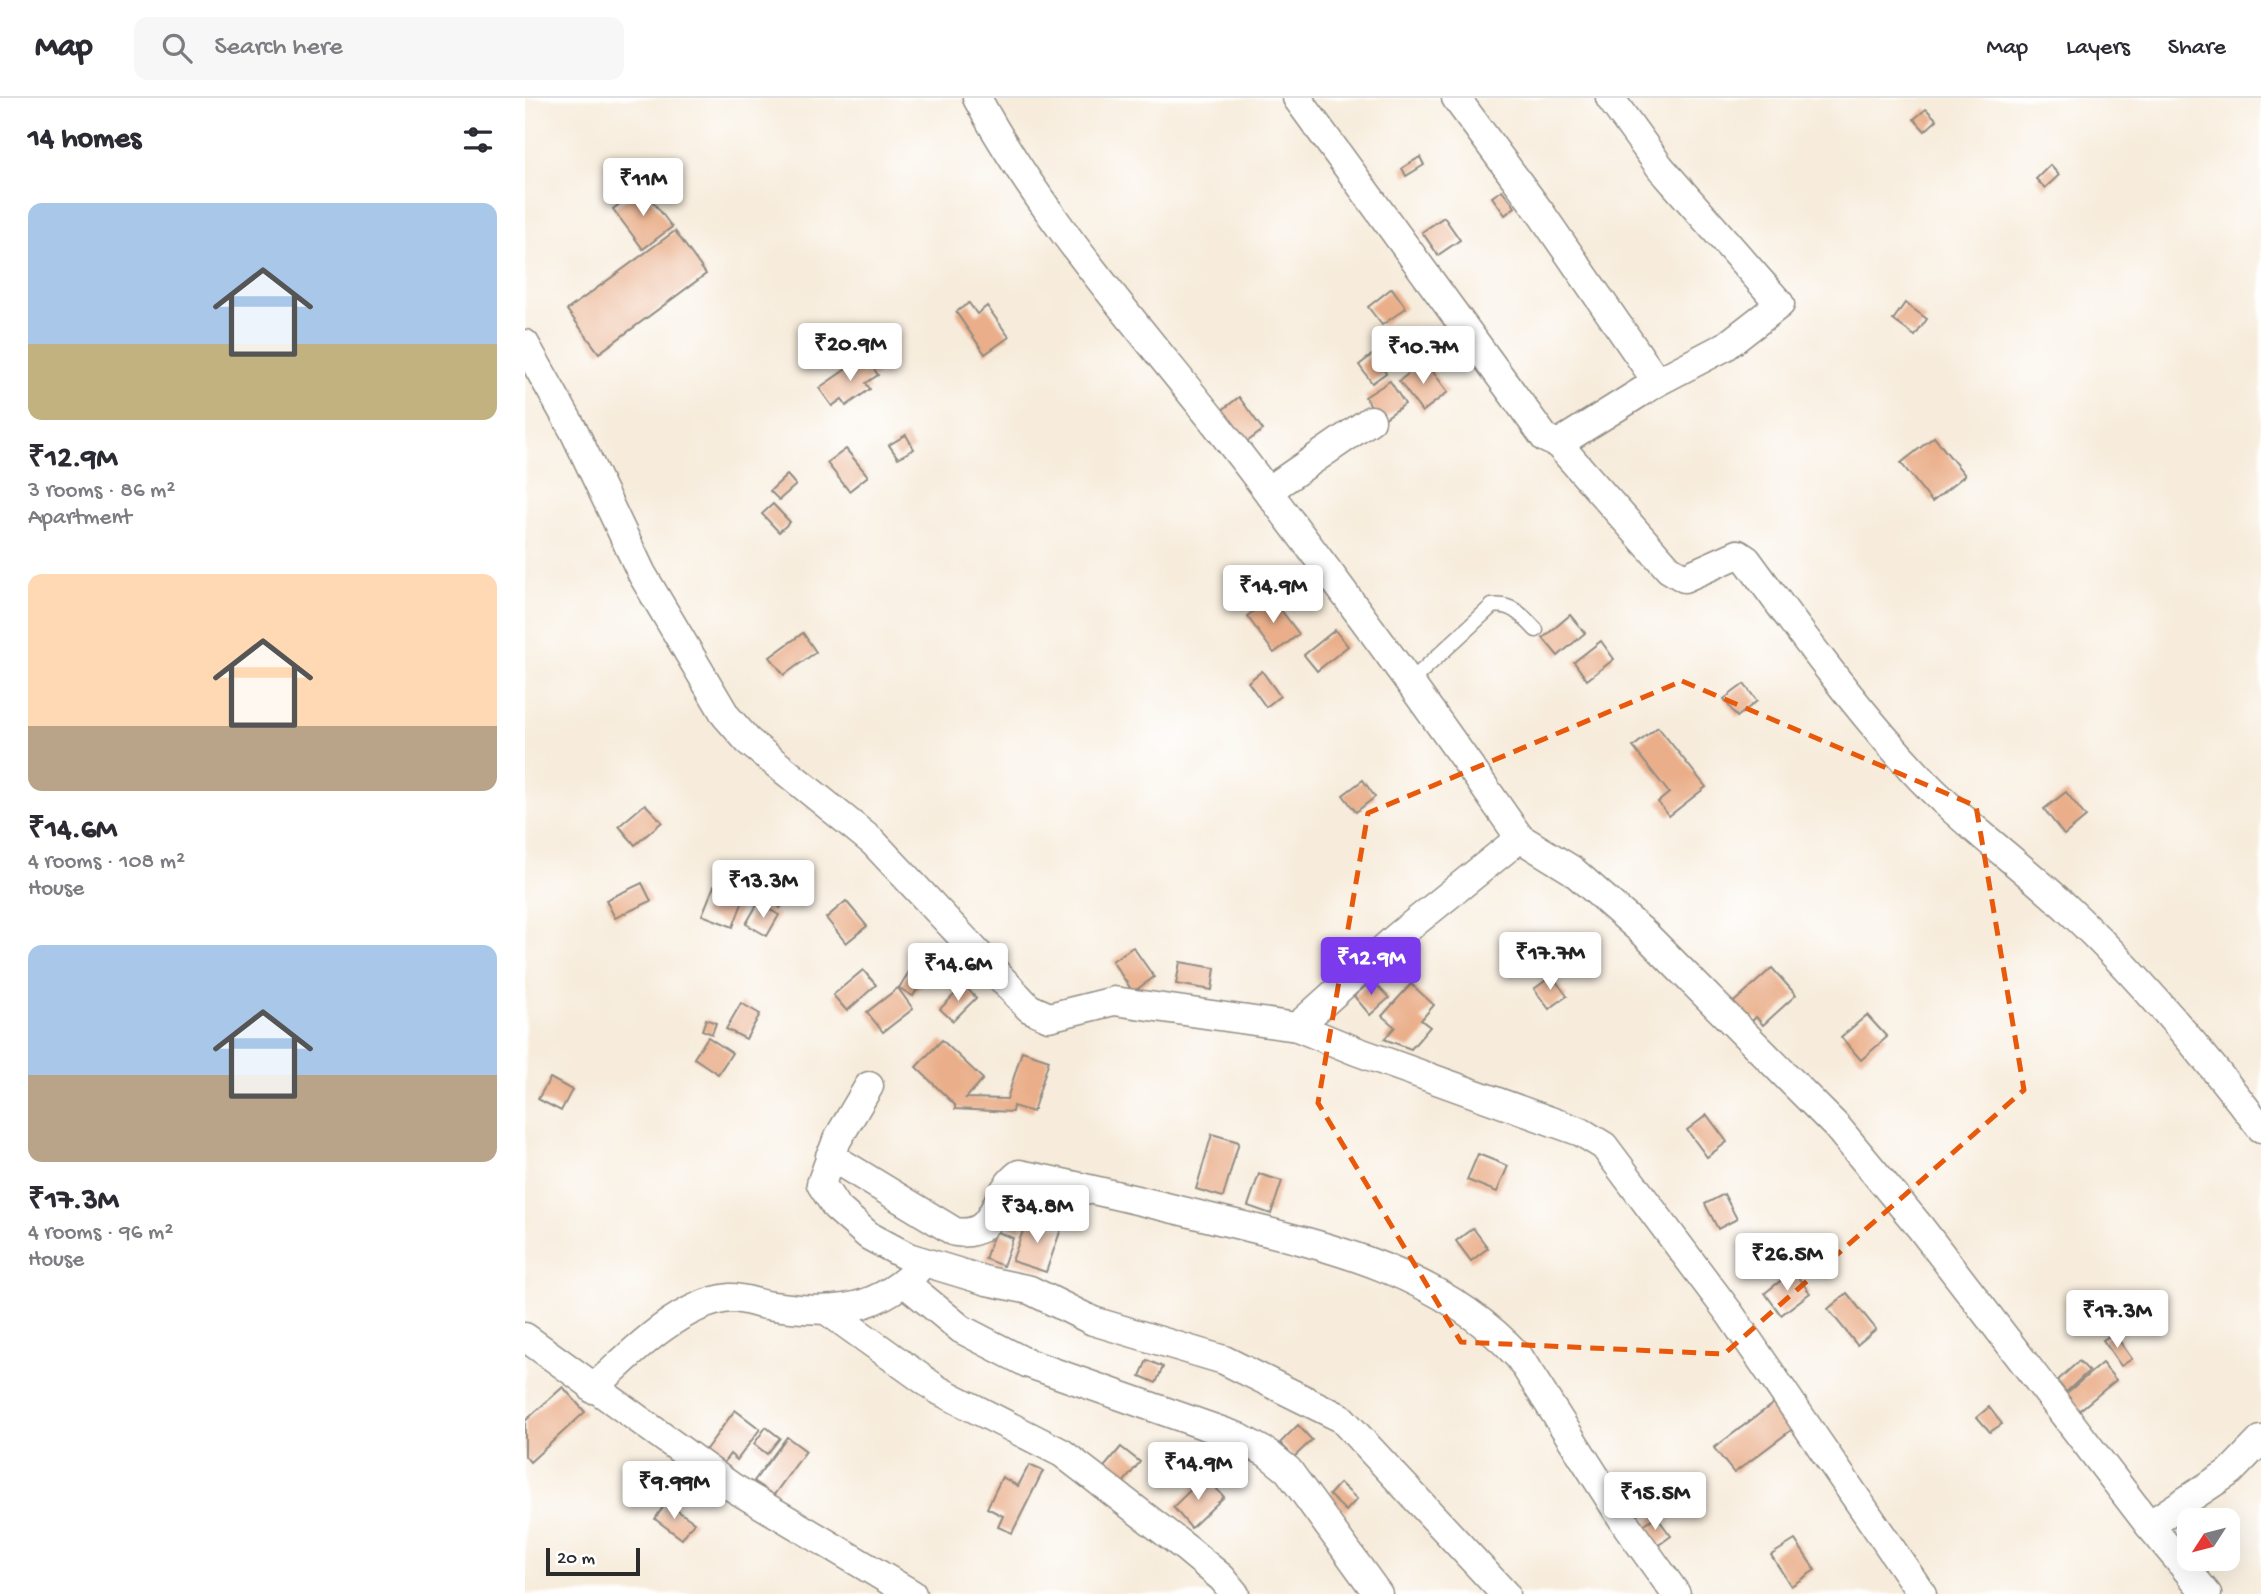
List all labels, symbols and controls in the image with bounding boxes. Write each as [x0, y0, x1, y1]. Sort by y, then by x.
search box [134, 17, 624, 80]
text: Map [35, 29, 92, 67]
icon: search [158, 29, 196, 67]
text: Search here [214, 33, 343, 64]
text: Map [1986, 34, 2028, 63]
text: Layers [2066, 34, 2130, 63]
text: Share [2168, 34, 2226, 63]
icon: filters [459, 121, 497, 159]
text: 14 homes [28, 123, 141, 158]
pin: ₹11M [602, 158, 684, 218]
text: ₹11M [619, 167, 667, 194]
icon: home [200, 249, 326, 375]
pin: ₹20.9M [793, 324, 907, 383]
pin: ₹10.7M [1366, 327, 1480, 386]
text: ₹20.9M [814, 332, 886, 359]
text: ₹10.7M [1388, 335, 1458, 362]
text: ₹12.9M [28, 443, 117, 478]
text: 3 rooms · 86 m² [28, 478, 175, 505]
text: Apartment [28, 505, 132, 532]
pin: ₹14.9M [1216, 566, 1330, 625]
text: ₹14.9M [1239, 574, 1307, 601]
icon: home [200, 620, 326, 746]
text: ₹14.6M [28, 814, 117, 849]
text: 4 rooms · 108 m² [28, 849, 185, 876]
pin: ₹13.3M [706, 860, 820, 920]
text: ₹13.3M [728, 869, 798, 896]
text: House [28, 876, 84, 903]
pin: ₹17.7M [1493, 932, 1607, 992]
pin: ₹12.9M [1314, 937, 1428, 997]
text: ₹17.7M [1515, 941, 1585, 968]
pin: ₹14.6M [901, 944, 1015, 1003]
text: ₹12.9M [1337, 946, 1405, 973]
text: ₹14.6M [924, 952, 992, 979]
icon: home [200, 991, 326, 1117]
text: ₹17.3M [28, 1185, 119, 1220]
pin: ₹34.8M [980, 1186, 1094, 1245]
text: ₹34.8M [1001, 1194, 1073, 1221]
text: 4 rooms · 96 m² [28, 1220, 173, 1247]
pin: ₹26.5M [1730, 1234, 1844, 1293]
text: ₹26.5M [1751, 1242, 1823, 1269]
text: House [28, 1247, 84, 1274]
pin: ₹17.3M [2060, 1290, 2174, 1350]
text: ₹17.3M [2082, 1299, 2152, 1326]
pin: ₹14.9M [1141, 1442, 1255, 1502]
text: ₹14.9M [1164, 1451, 1232, 1478]
pin: ₹9.99M [617, 1462, 731, 1521]
text: ₹9.99M [639, 1470, 709, 1497]
pin: ₹15.5M [1598, 1472, 1712, 1532]
text: ₹15.5M [1620, 1481, 1690, 1508]
north arrow [2177, 1508, 2240, 1572]
map controls [2177, 1508, 2240, 1571]
scale bar [546, 1545, 641, 1577]
text: 20 m [557, 1548, 595, 1571]

